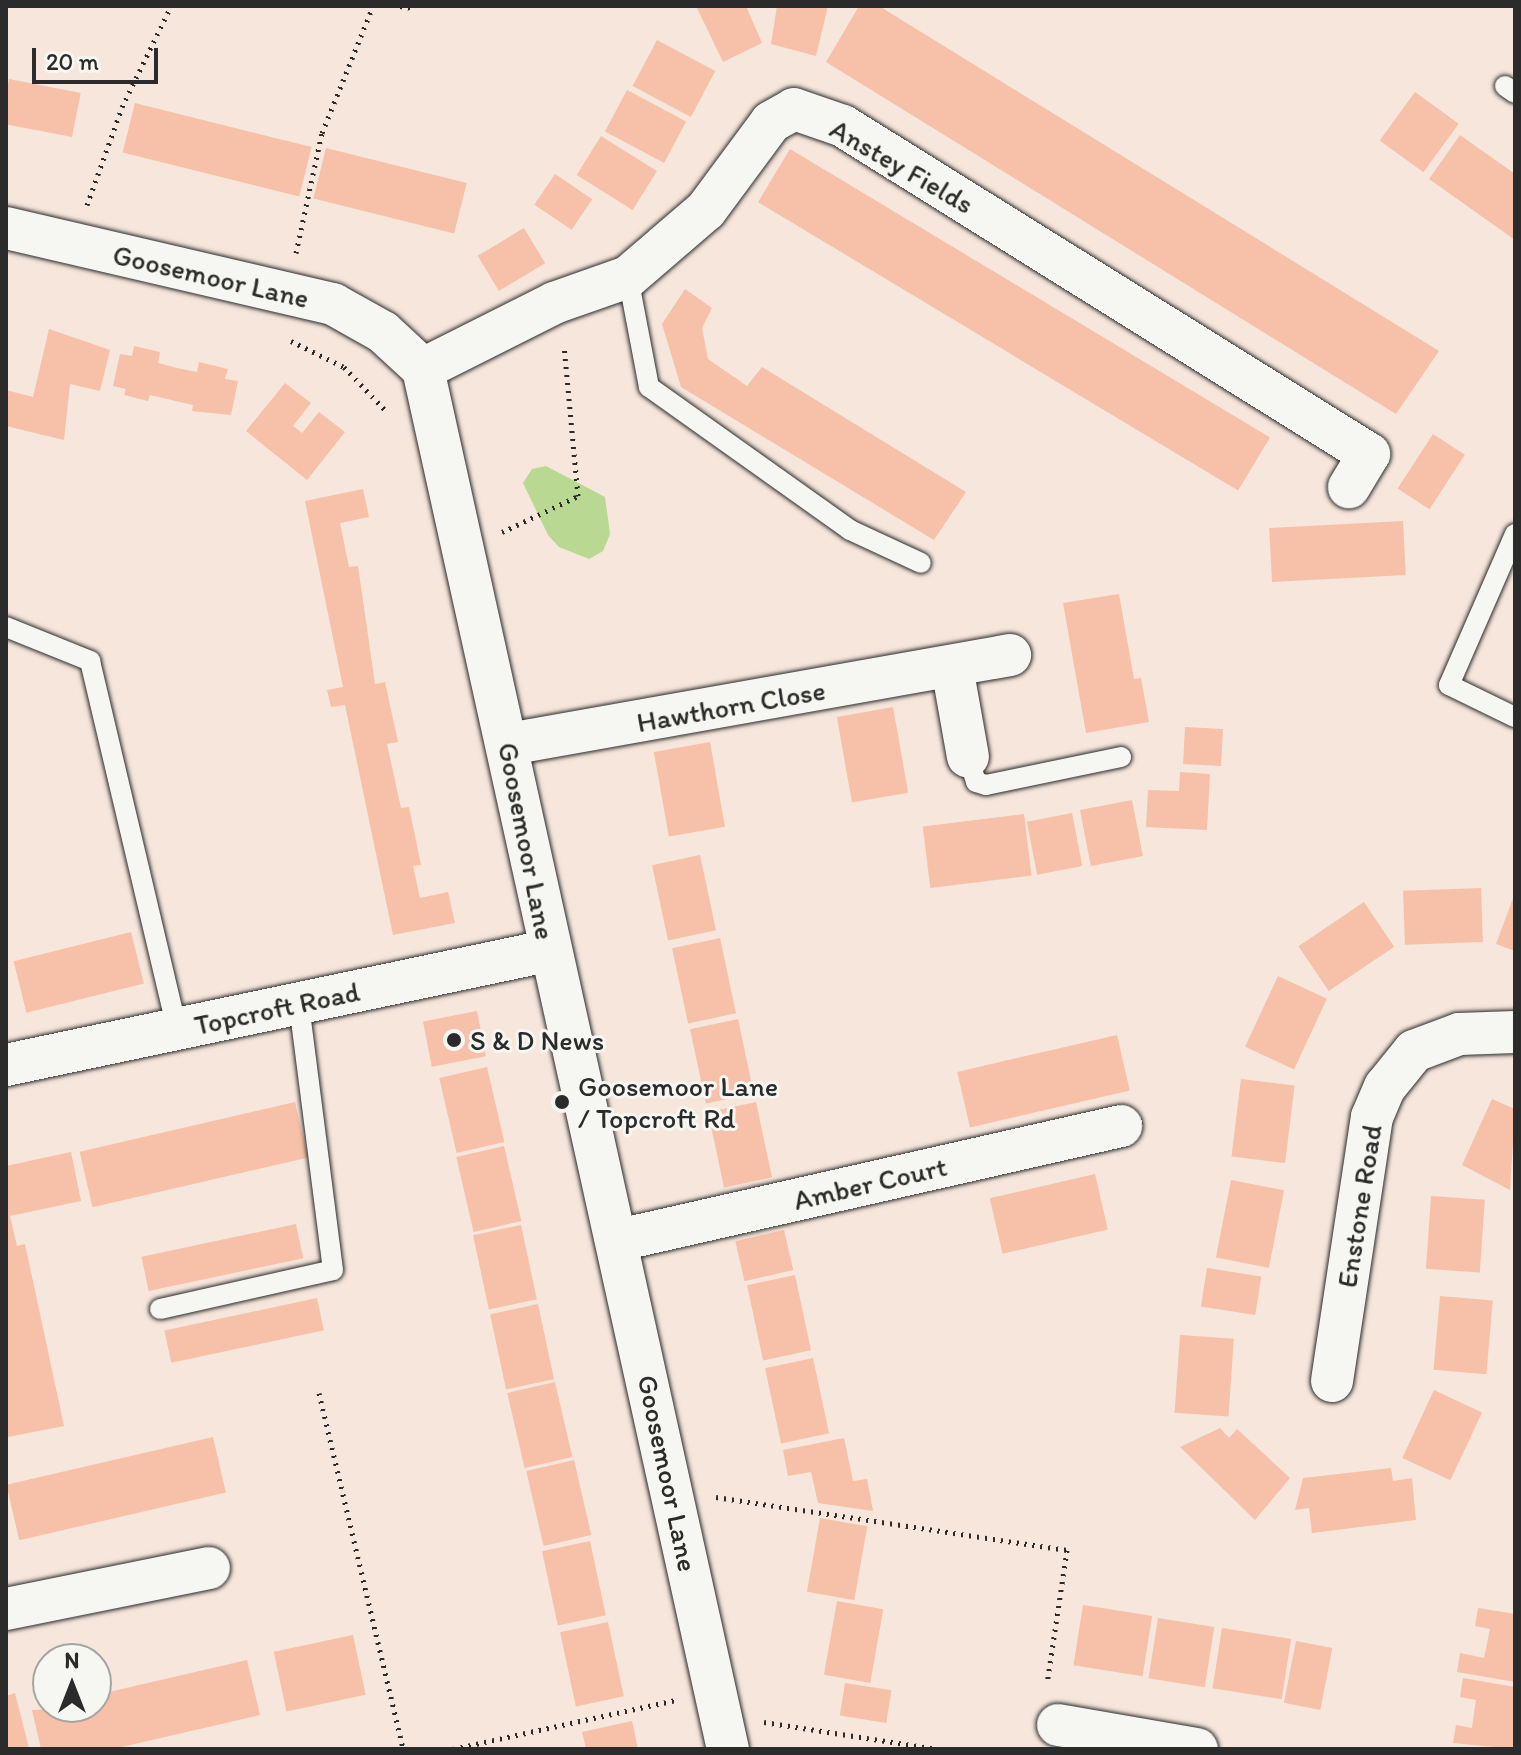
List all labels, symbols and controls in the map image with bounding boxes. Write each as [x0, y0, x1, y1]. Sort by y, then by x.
scale bar [36, 32, 162, 82]
text: 20 m [46, 47, 99, 76]
street label: Anstey Fields [824, 111, 980, 221]
street label: Goosemoor Lane [110, 237, 312, 315]
street label: Hawthorn Close [634, 673, 828, 739]
street label: Goosemoor Lane [491, 740, 563, 942]
street label: Topcroft Road [192, 974, 362, 1042]
place label: S & D News [470, 1023, 605, 1057]
marker: S & D News [445, 1031, 463, 1049]
place label: Goosemoor Lane / Topcroft Rd [578, 1069, 778, 1135]
marker: Goosemoor Lane / Topcroft Rd [553, 1093, 571, 1111]
street label: Enstone Road [1330, 1122, 1388, 1290]
street label: Amber Court [790, 1149, 950, 1217]
street label: Goosemoor Lane [631, 1372, 705, 1574]
north arrow [32, 1643, 112, 1723]
text: N [65, 1647, 79, 1674]

